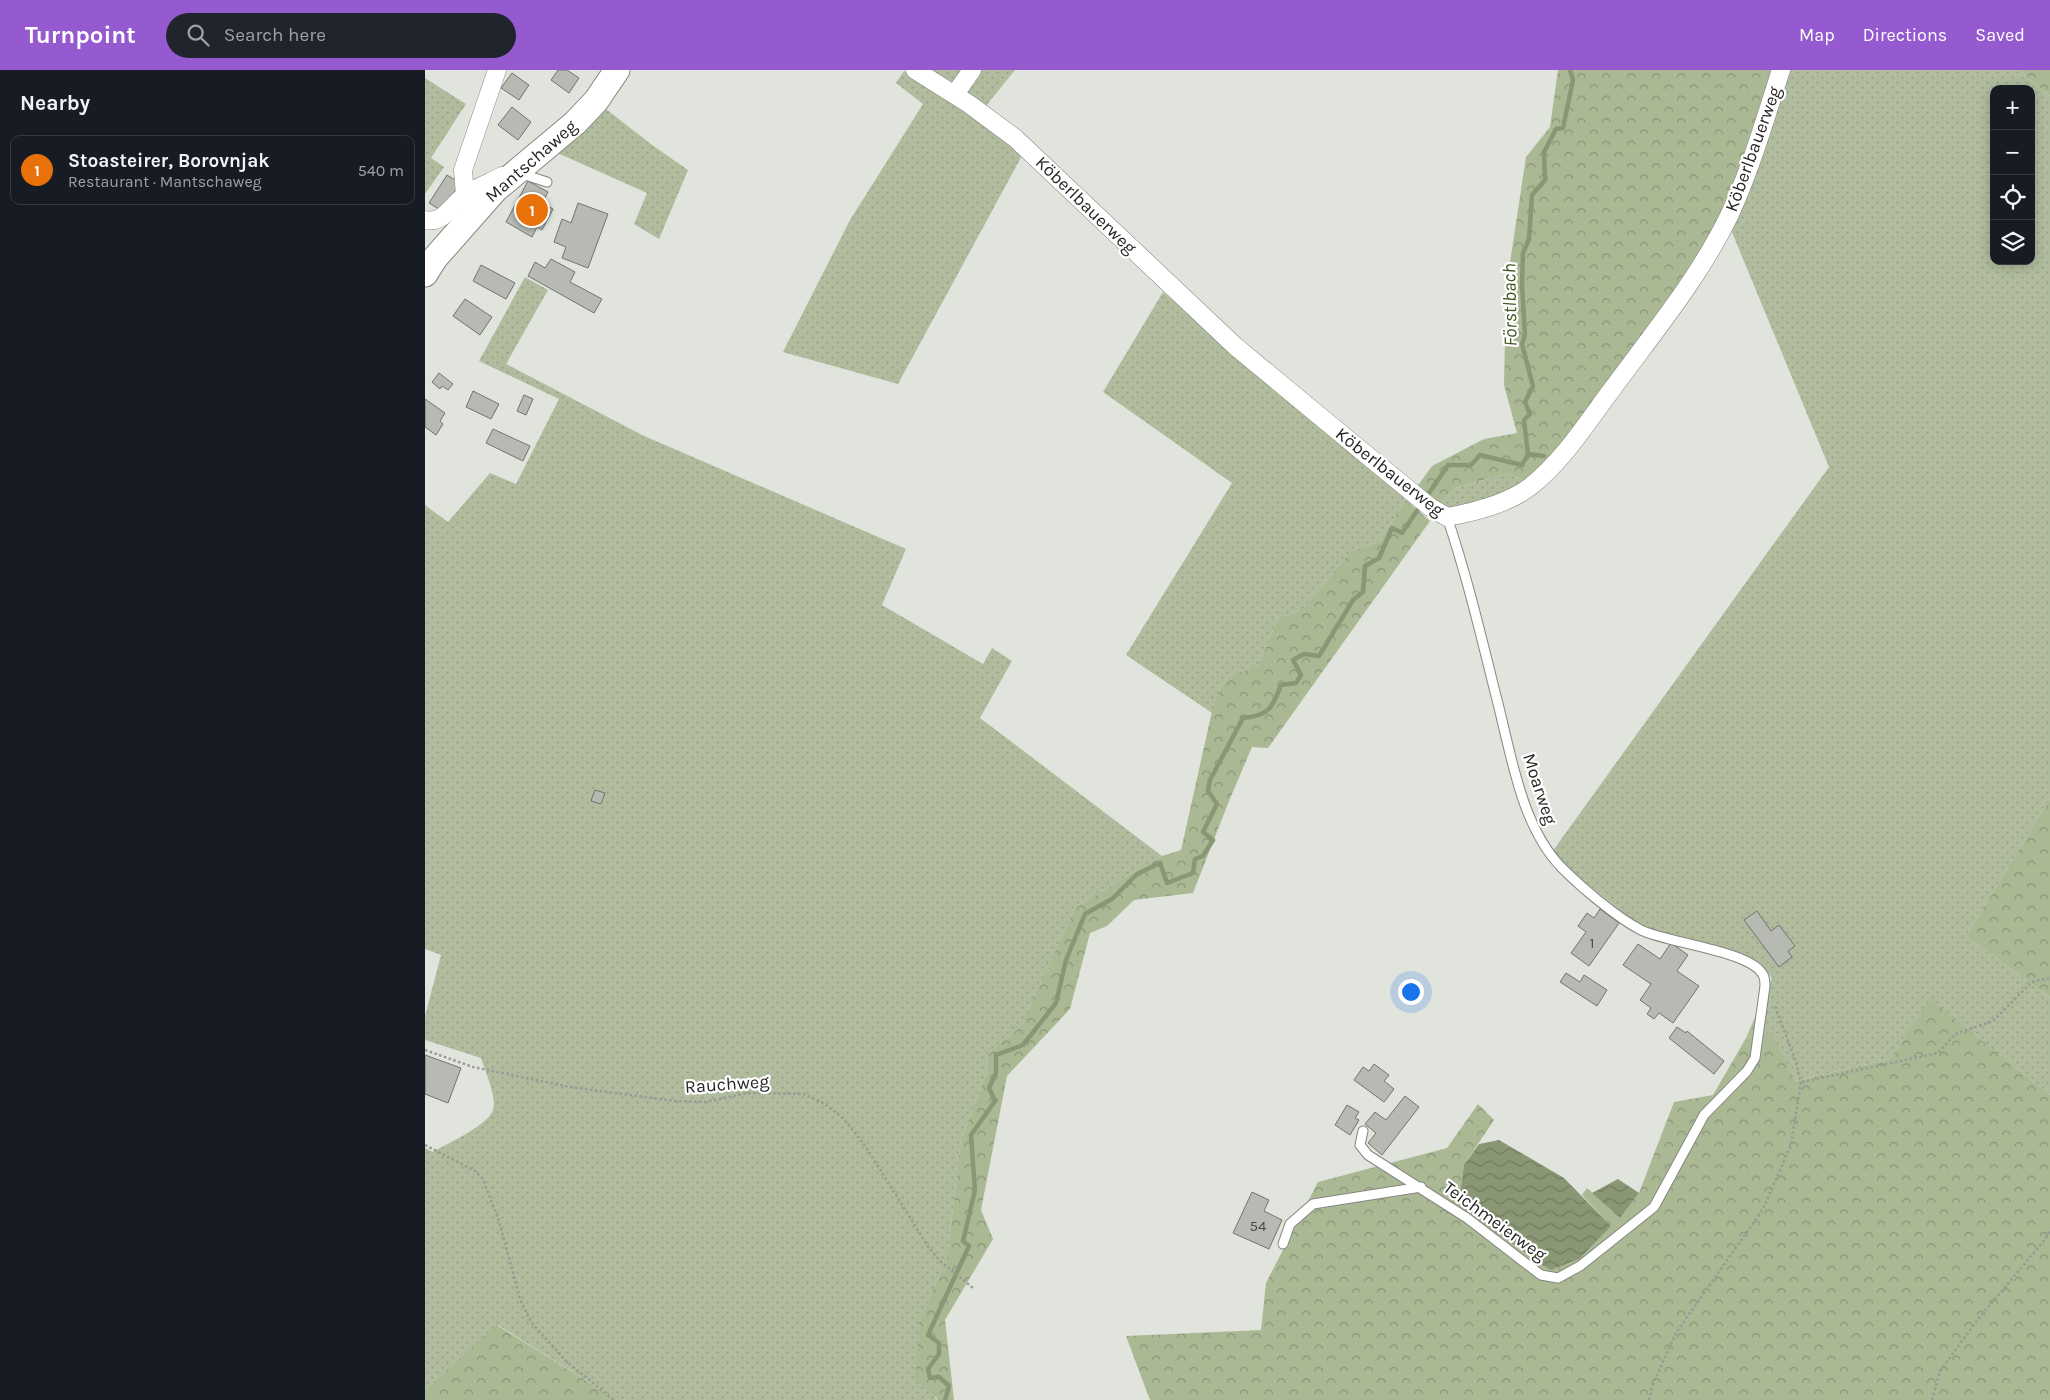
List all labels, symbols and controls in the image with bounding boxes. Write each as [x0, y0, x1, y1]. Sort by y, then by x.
search box [166, 13, 516, 58]
text: Turnpoint [25, 21, 136, 49]
icon: search [184, 21, 212, 49]
text: Search here [224, 24, 326, 46]
text: Map [1799, 24, 1835, 46]
text: Directions [1863, 24, 1947, 46]
text: Saved [1975, 24, 2025, 46]
street label: Köberlbauerweg [1720, 83, 1786, 215]
map controls [1990, 85, 2035, 265]
button: + [1990, 85, 2035, 130]
text: Nearby [20, 91, 90, 115]
street label: Mantschaweg [480, 115, 582, 207]
button: − [1990, 130, 2035, 175]
text: Stoasteirer, Borovnjak [68, 150, 270, 172]
street label: Köberlbauerweg [1031, 151, 1141, 259]
text: 1 [34, 161, 40, 180]
text: 540 m [358, 161, 404, 180]
text: Restaurant · Mantschaweg [68, 172, 262, 191]
button: locate [1990, 175, 2035, 220]
pin: 1 [516, 191, 548, 229]
button: layers [1990, 220, 2035, 265]
water label: Förstlbach [1498, 263, 1522, 347]
street label: Köberlbauerweg [1331, 423, 1449, 521]
street label: Moarweg [1518, 750, 1562, 828]
house number: 1 [1590, 934, 1594, 952]
your location [1398, 979, 1424, 1005]
street label: Rauchweg [684, 1070, 770, 1098]
street label: Teichmeierweg [1439, 1176, 1551, 1266]
house number: 54 [1250, 1217, 1267, 1235]

